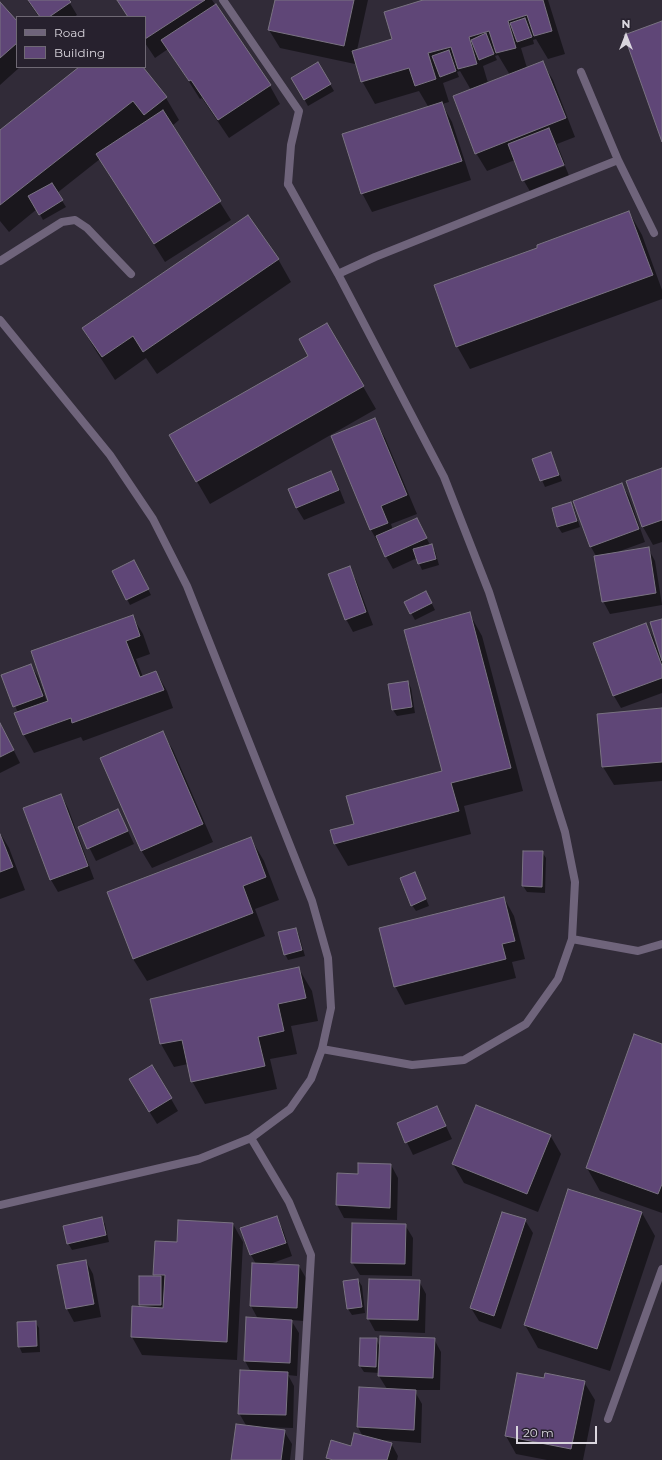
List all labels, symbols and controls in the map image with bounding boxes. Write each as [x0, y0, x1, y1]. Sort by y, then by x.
legend [16, 16, 146, 68]
north arrow [606, 16, 646, 56]
text: N [622, 17, 630, 31]
text: Road [54, 25, 85, 40]
text: Building [54, 45, 105, 60]
scale bar [518, 1418, 599, 1444]
text: 20 m [523, 1425, 554, 1440]

